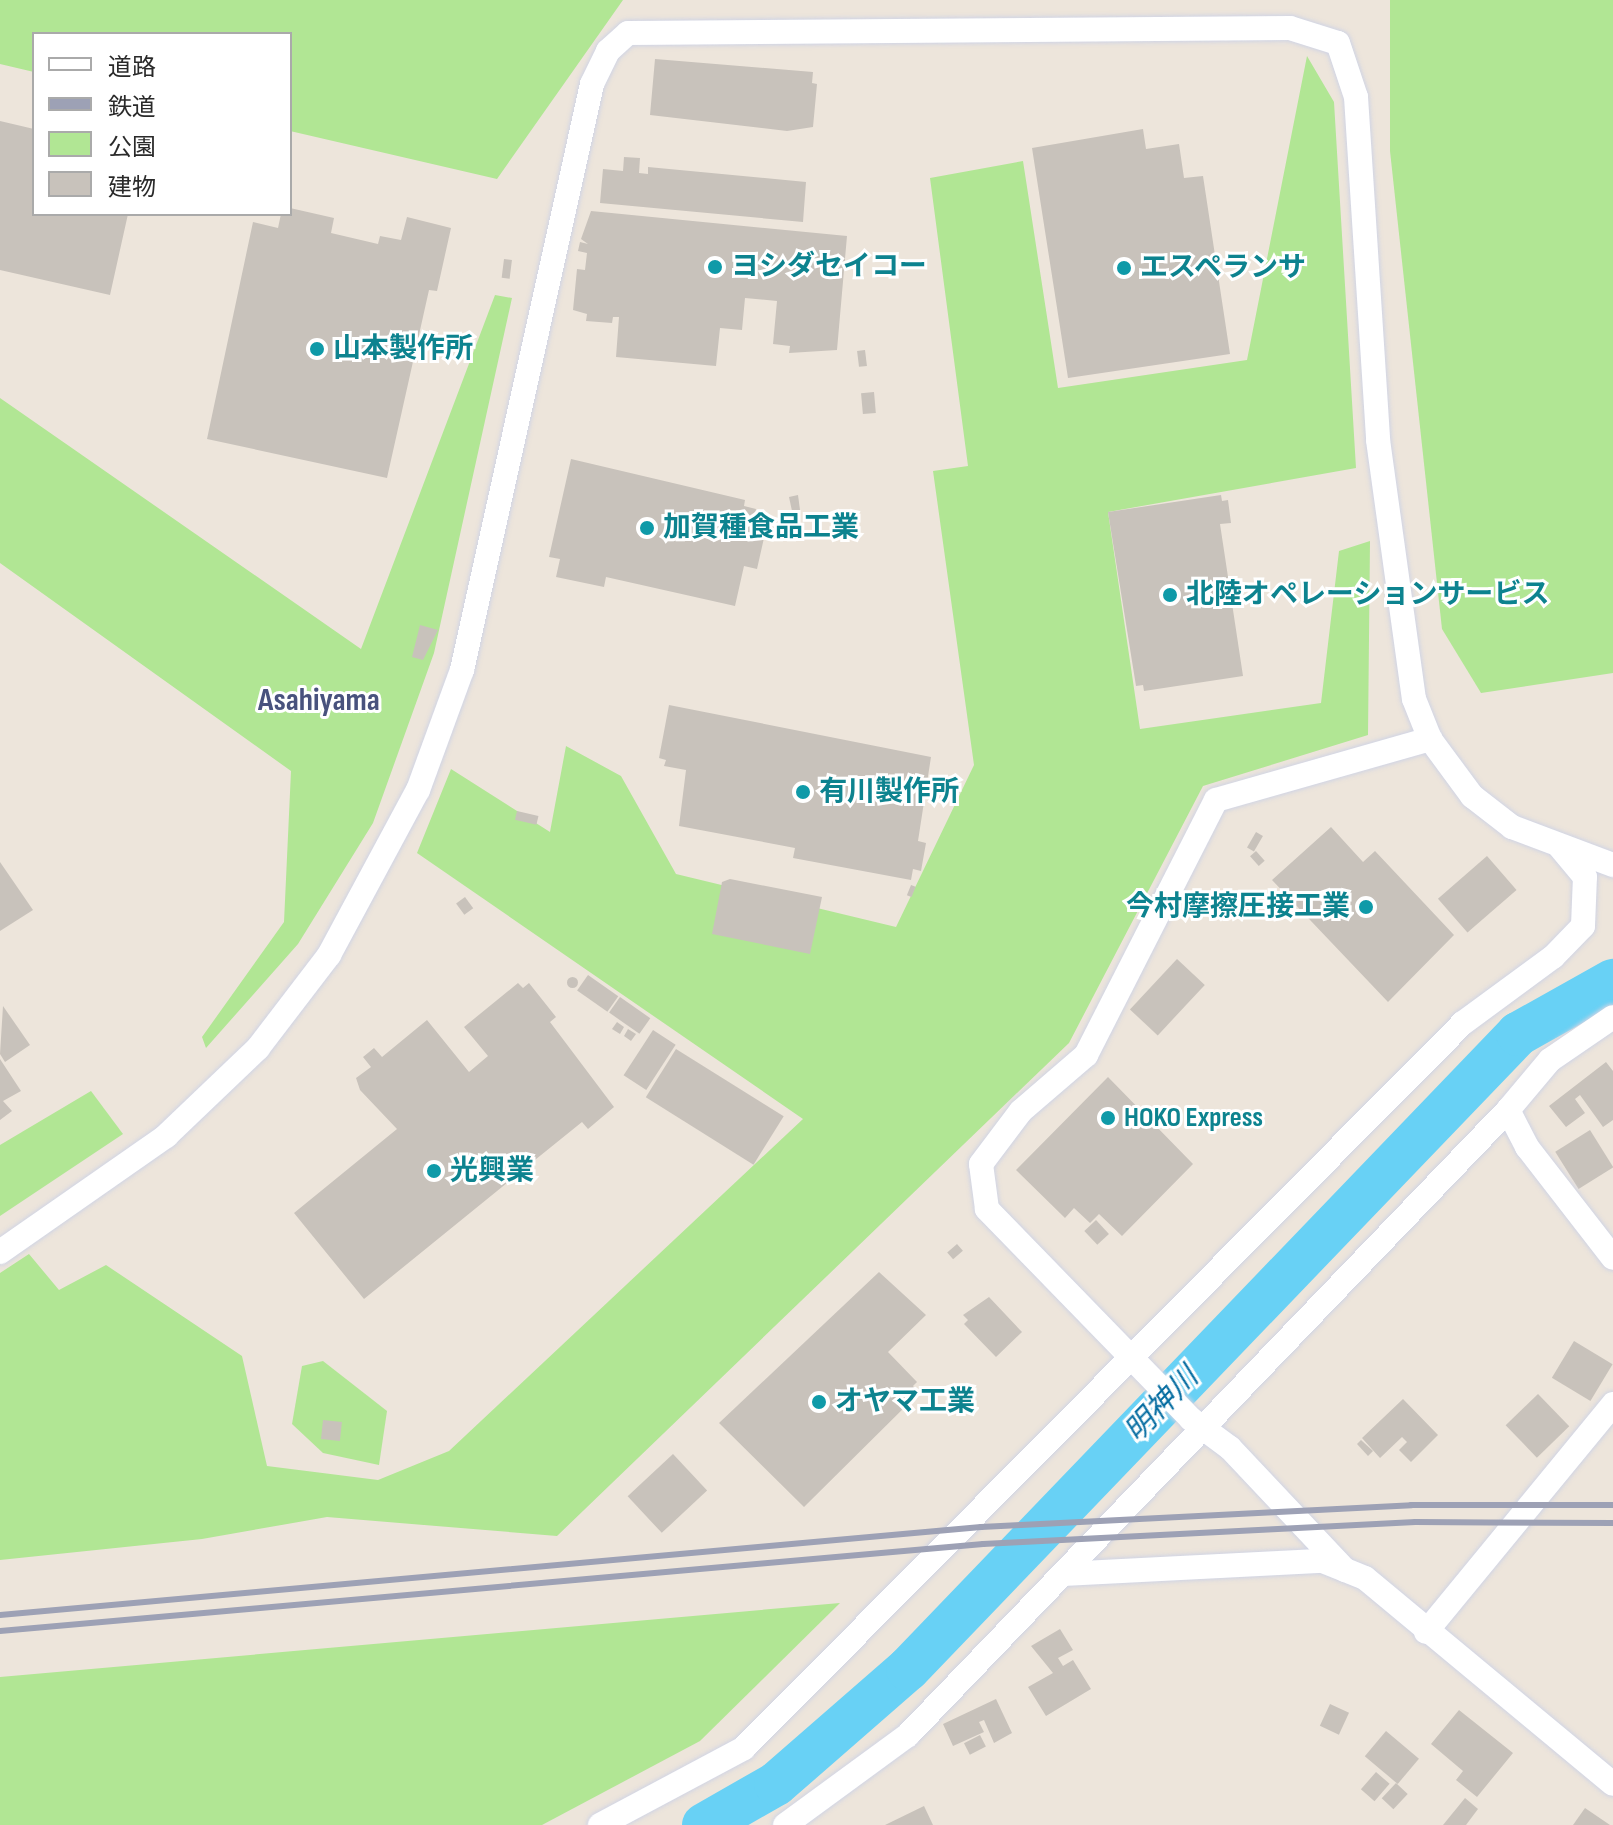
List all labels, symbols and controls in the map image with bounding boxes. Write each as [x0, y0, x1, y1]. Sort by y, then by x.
legend [32, 32, 292, 216]
text: 道路 [108, 53, 156, 82]
text: 鉄道 [108, 93, 156, 122]
text: 公園 [108, 133, 156, 162]
text: 建物 [108, 173, 156, 202]
place label: ヨシダセイコー [731, 250, 927, 284]
place label: エスペランサ [1140, 251, 1308, 285]
marker: ヨシダセイコー [706, 258, 724, 276]
marker: エスペランサ [1115, 259, 1133, 277]
place label: 山本製作所 [333, 332, 473, 366]
marker: 山本製作所 [308, 340, 326, 358]
place label: 加賀種食品工業 [663, 511, 859, 545]
marker: 加賀種食品工業 [638, 519, 656, 537]
place label: 北陸オペレーションサービス [1186, 578, 1550, 612]
marker: 北陸オペレーションサービス [1161, 586, 1179, 604]
district label: Asahiyama [258, 682, 380, 720]
place label: 有川製作所 [819, 775, 959, 809]
marker: 有川製作所 [794, 783, 812, 801]
place label: 今村摩擦圧接工業 [1126, 890, 1350, 924]
marker: 今村摩擦圧接工業 [1357, 898, 1375, 916]
place label: HOKO Express [1124, 1101, 1263, 1135]
marker: HOKO Express [1099, 1109, 1117, 1127]
place label: 光興業 [450, 1154, 534, 1188]
marker: 光興業 [425, 1162, 443, 1180]
water label: 明神川 [1118, 1360, 1206, 1450]
place label: オヤマ工業 [835, 1385, 975, 1419]
marker: オヤマ工業 [810, 1393, 828, 1411]

